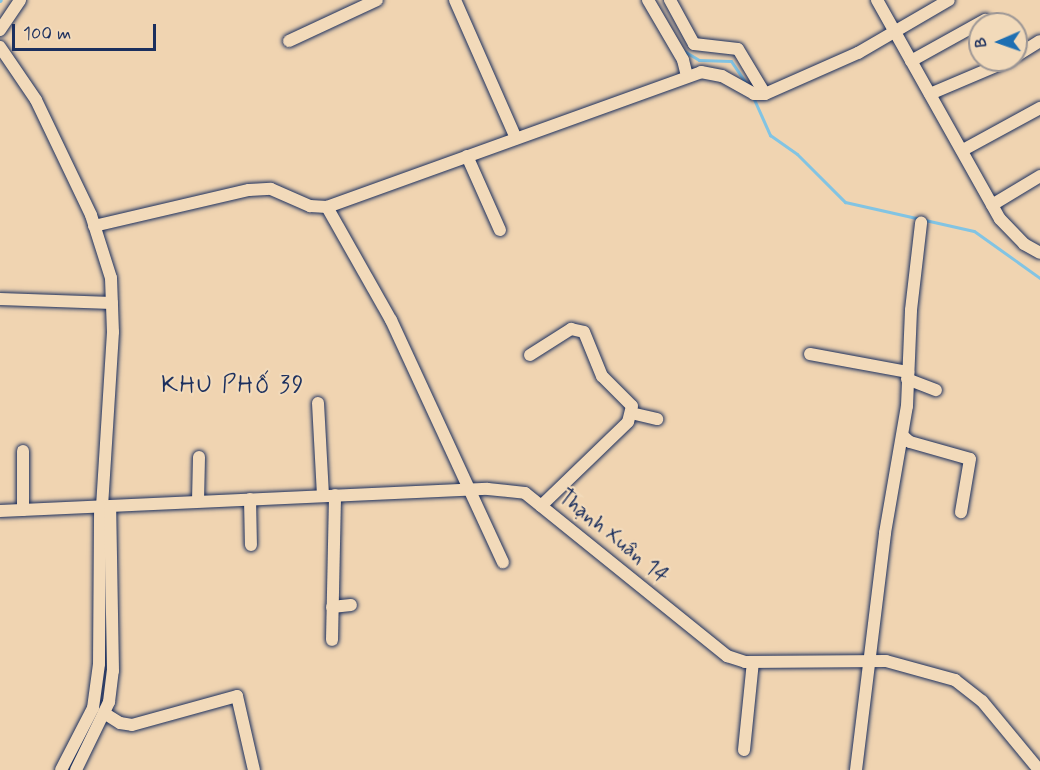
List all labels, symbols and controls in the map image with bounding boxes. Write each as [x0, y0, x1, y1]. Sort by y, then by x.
scale bar [15, 12, 159, 50]
north arrow [968, 12, 1028, 72]
text: 100 m [23, 22, 71, 46]
text: B [971, 37, 992, 48]
district label: KHU PHỐ 39 [162, 372, 304, 400]
street label: Thạnh Xuân 14 [552, 484, 674, 590]

